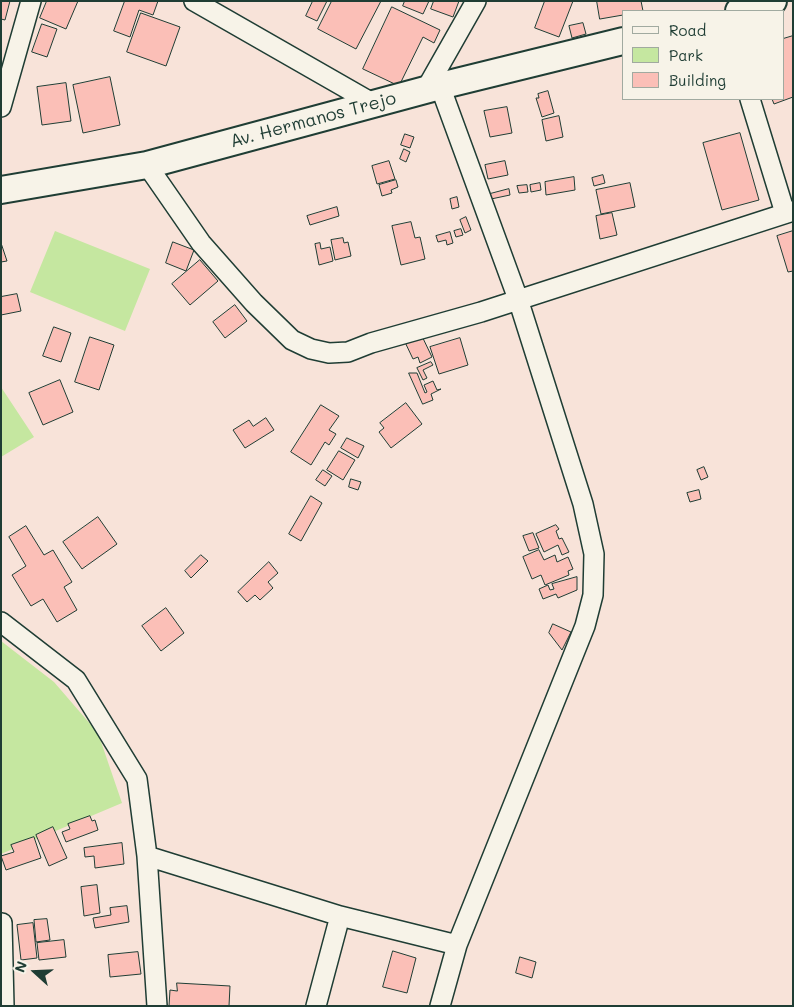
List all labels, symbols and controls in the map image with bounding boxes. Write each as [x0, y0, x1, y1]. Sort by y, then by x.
legend [622, 10, 784, 100]
text: Road [669, 20, 706, 40]
text: Park [669, 45, 703, 65]
text: Building [669, 70, 726, 90]
street label: Av. Hermanos Trejo [228, 87, 398, 153]
north arrow [10, 947, 60, 997]
text: N [10, 958, 31, 975]

